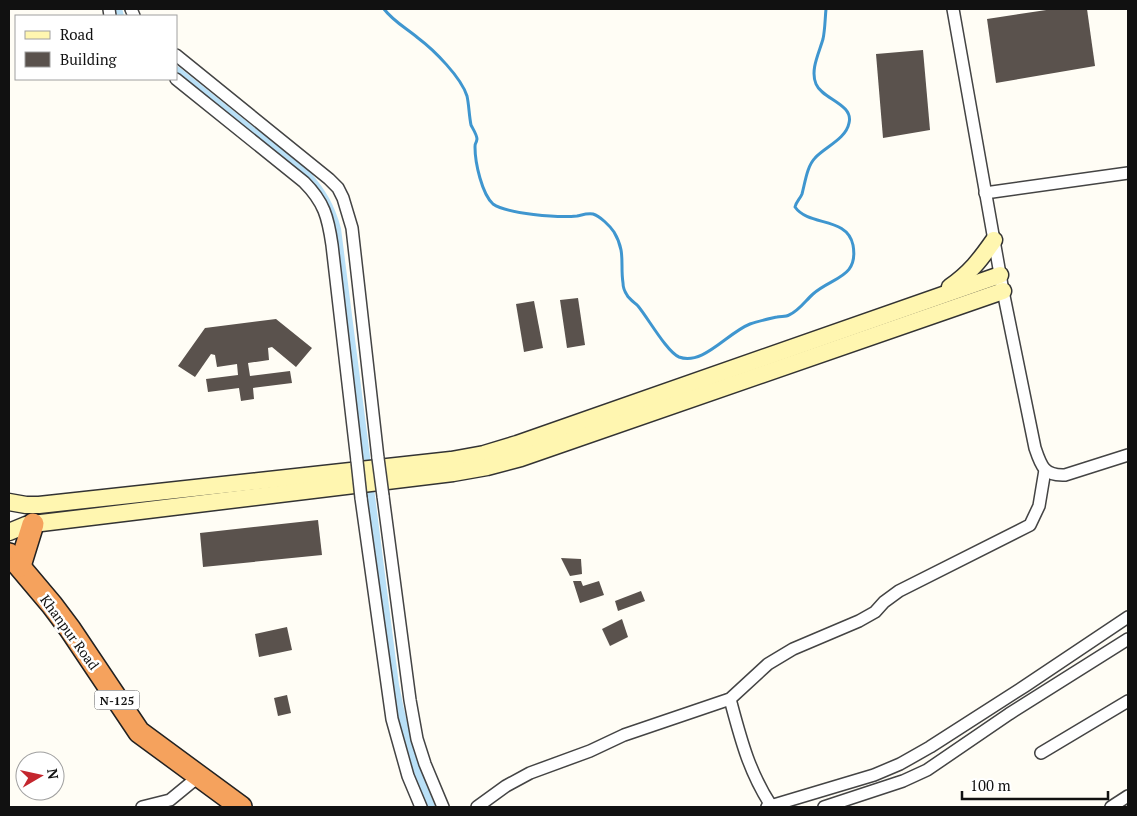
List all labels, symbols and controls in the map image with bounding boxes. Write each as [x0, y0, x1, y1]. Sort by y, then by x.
legend [15, 15, 178, 80]
text: Road [60, 24, 93, 44]
text: Building [60, 49, 118, 69]
street label: Khanpur Road [36, 591, 104, 674]
road number: N-125 [94, 690, 140, 710]
north arrow [15, 751, 65, 801]
text: N [43, 767, 64, 781]
scale bar [962, 768, 1108, 800]
text: 100 m [970, 775, 1011, 795]

